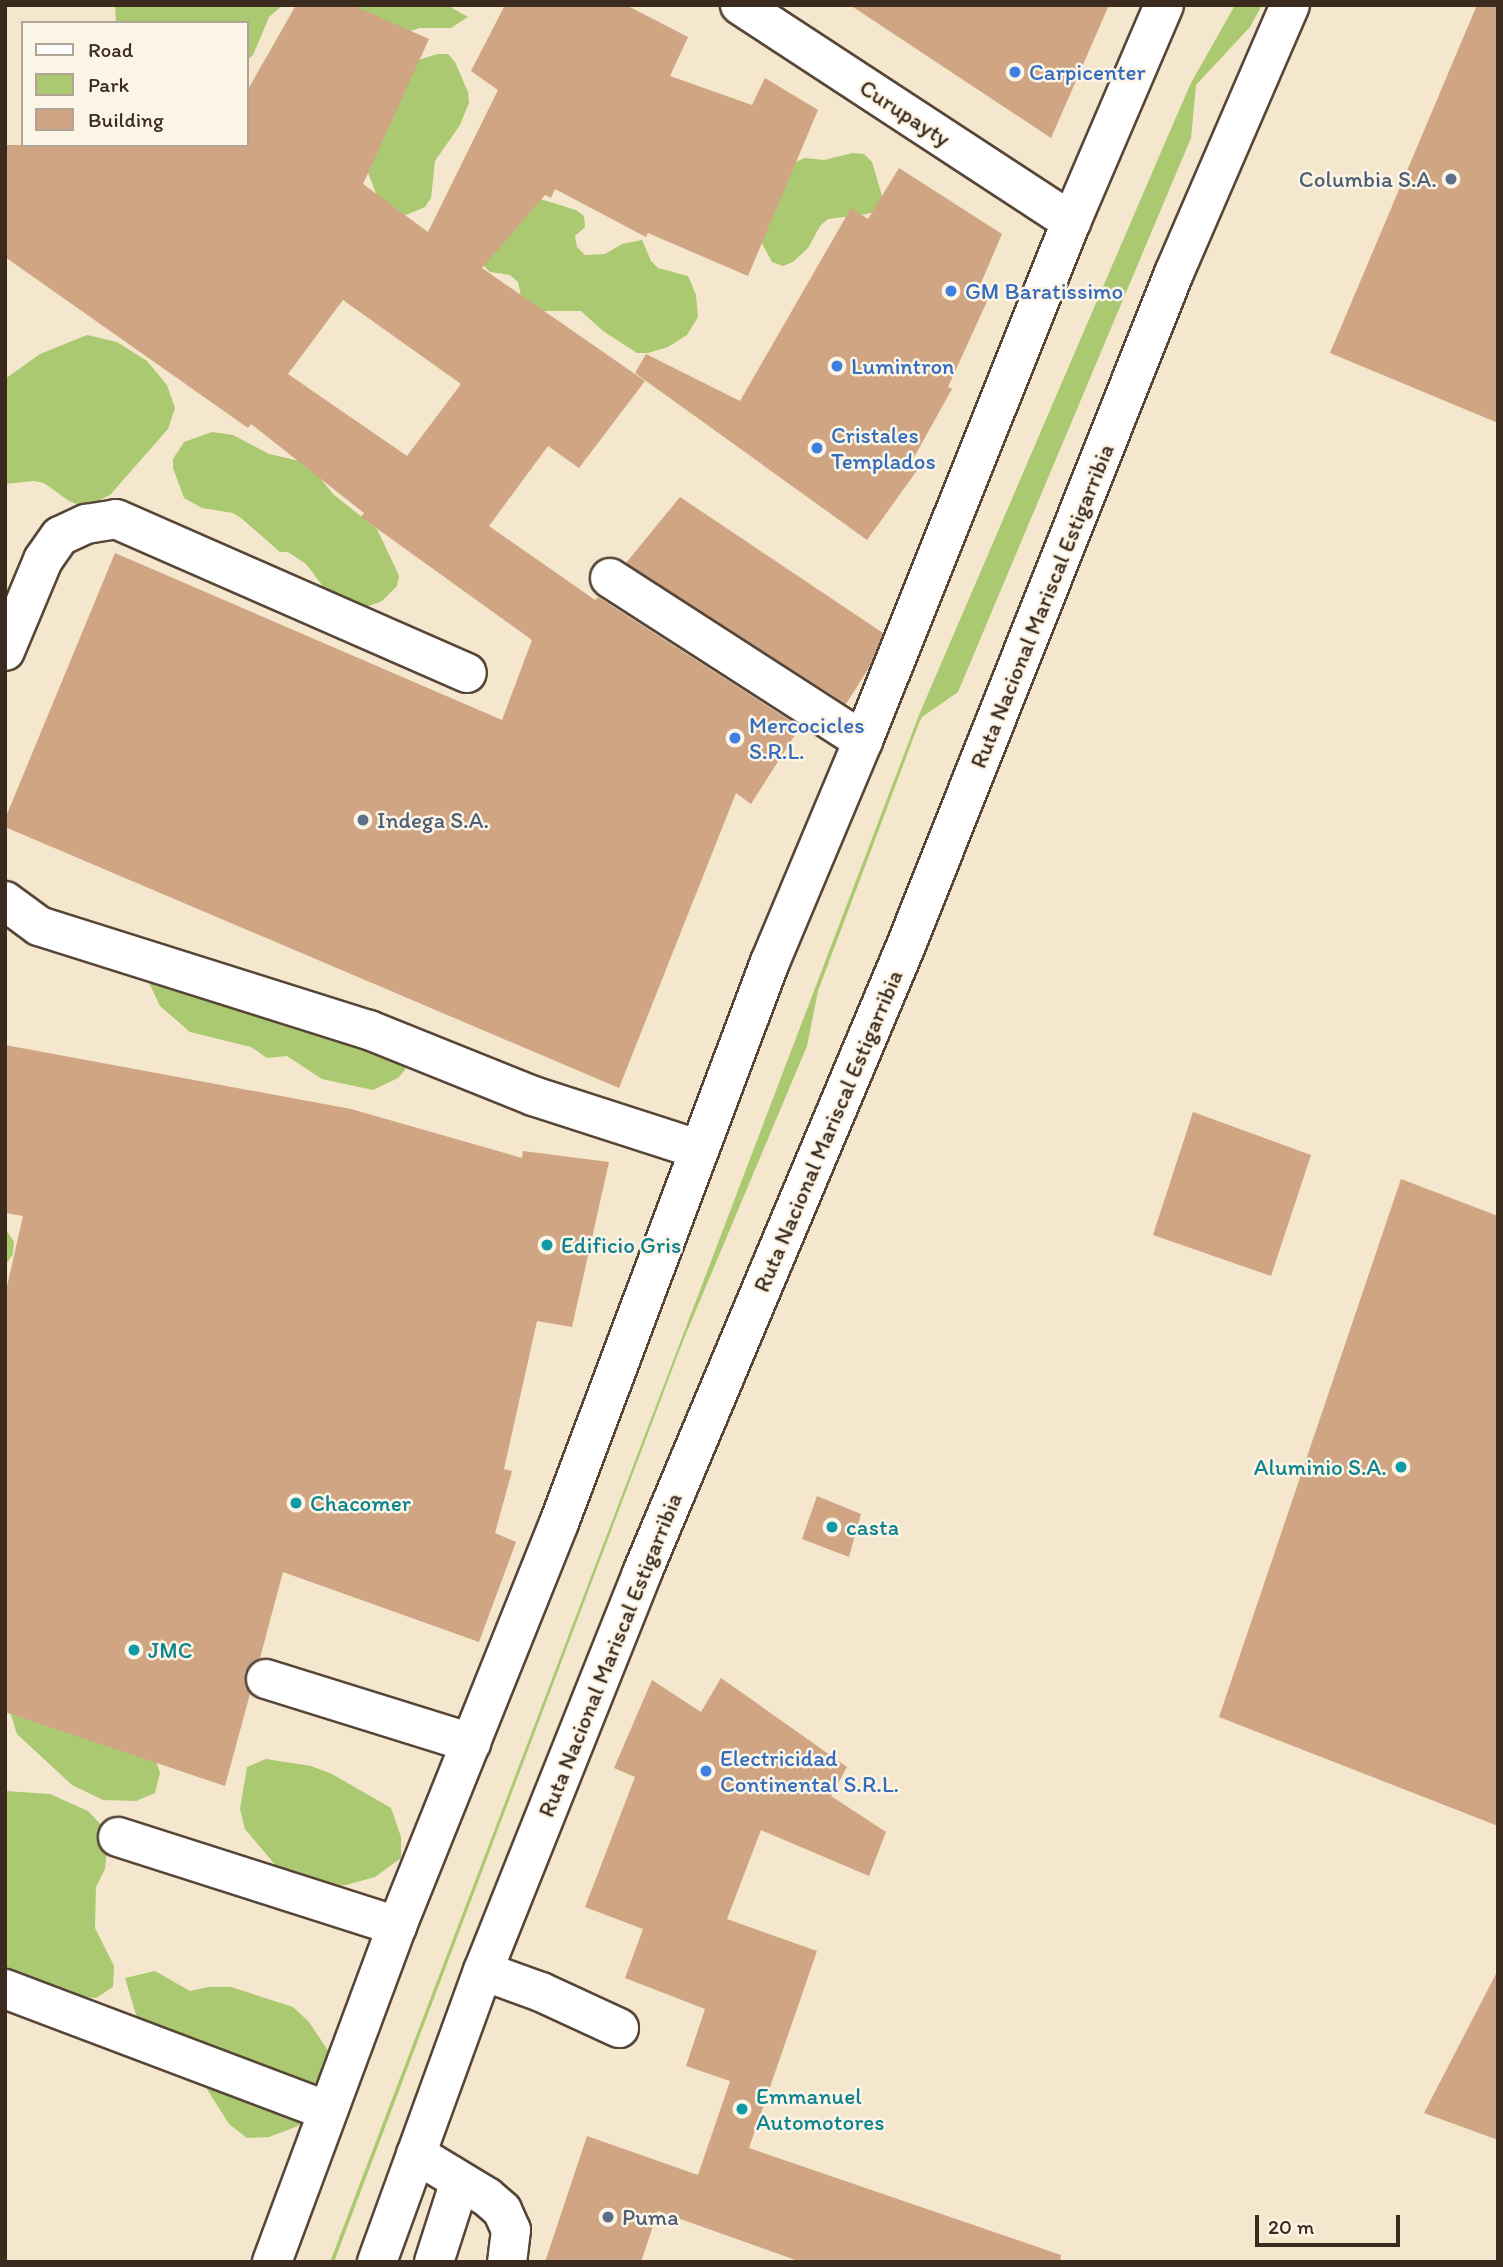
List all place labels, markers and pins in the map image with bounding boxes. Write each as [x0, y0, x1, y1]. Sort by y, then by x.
place label: Carpicenter [1029, 58, 1146, 86]
marker: Carpicenter [1007, 64, 1023, 80]
place label: Columbia S.A. [1299, 165, 1437, 193]
marker: Columbia S.A. [1443, 171, 1459, 187]
place label: GM Baratissimo [965, 277, 1123, 305]
marker: GM Baratissimo [943, 283, 959, 299]
place label: Lumintron [851, 352, 954, 380]
marker: Lumintron [829, 358, 845, 374]
place label: Cristales Templados [831, 421, 936, 475]
marker: Cristales Templados [809, 440, 825, 456]
place label: Mercocicles S.R.L. [749, 711, 865, 765]
marker: Mercocicles S.R.L. [727, 730, 743, 746]
place label: Indega S.A. [377, 806, 489, 834]
marker: Indega S.A. [355, 812, 371, 828]
place label: Edificio Gris [561, 1231, 681, 1259]
marker: Edificio Gris [539, 1237, 555, 1253]
place label: Aluminio S.A. [1254, 1453, 1387, 1481]
marker: Aluminio S.A. [1393, 1459, 1409, 1475]
place label: Chacomer [310, 1489, 411, 1517]
marker: Chacomer [288, 1495, 304, 1511]
place label: casta [846, 1513, 899, 1541]
marker: casta [824, 1519, 840, 1535]
place label: JMC [148, 1636, 193, 1664]
marker: JMC [126, 1642, 142, 1658]
place label: Electricidad Continental S.R.L. [720, 1744, 899, 1798]
marker: Electricidad Continental S.R.L. [698, 1763, 714, 1779]
place label: Emmanuel Automotores [756, 2082, 884, 2136]
marker: Emmanuel Automotores [734, 2101, 750, 2117]
place label: Puma [622, 2203, 679, 2231]
marker: Puma [600, 2209, 616, 2225]

